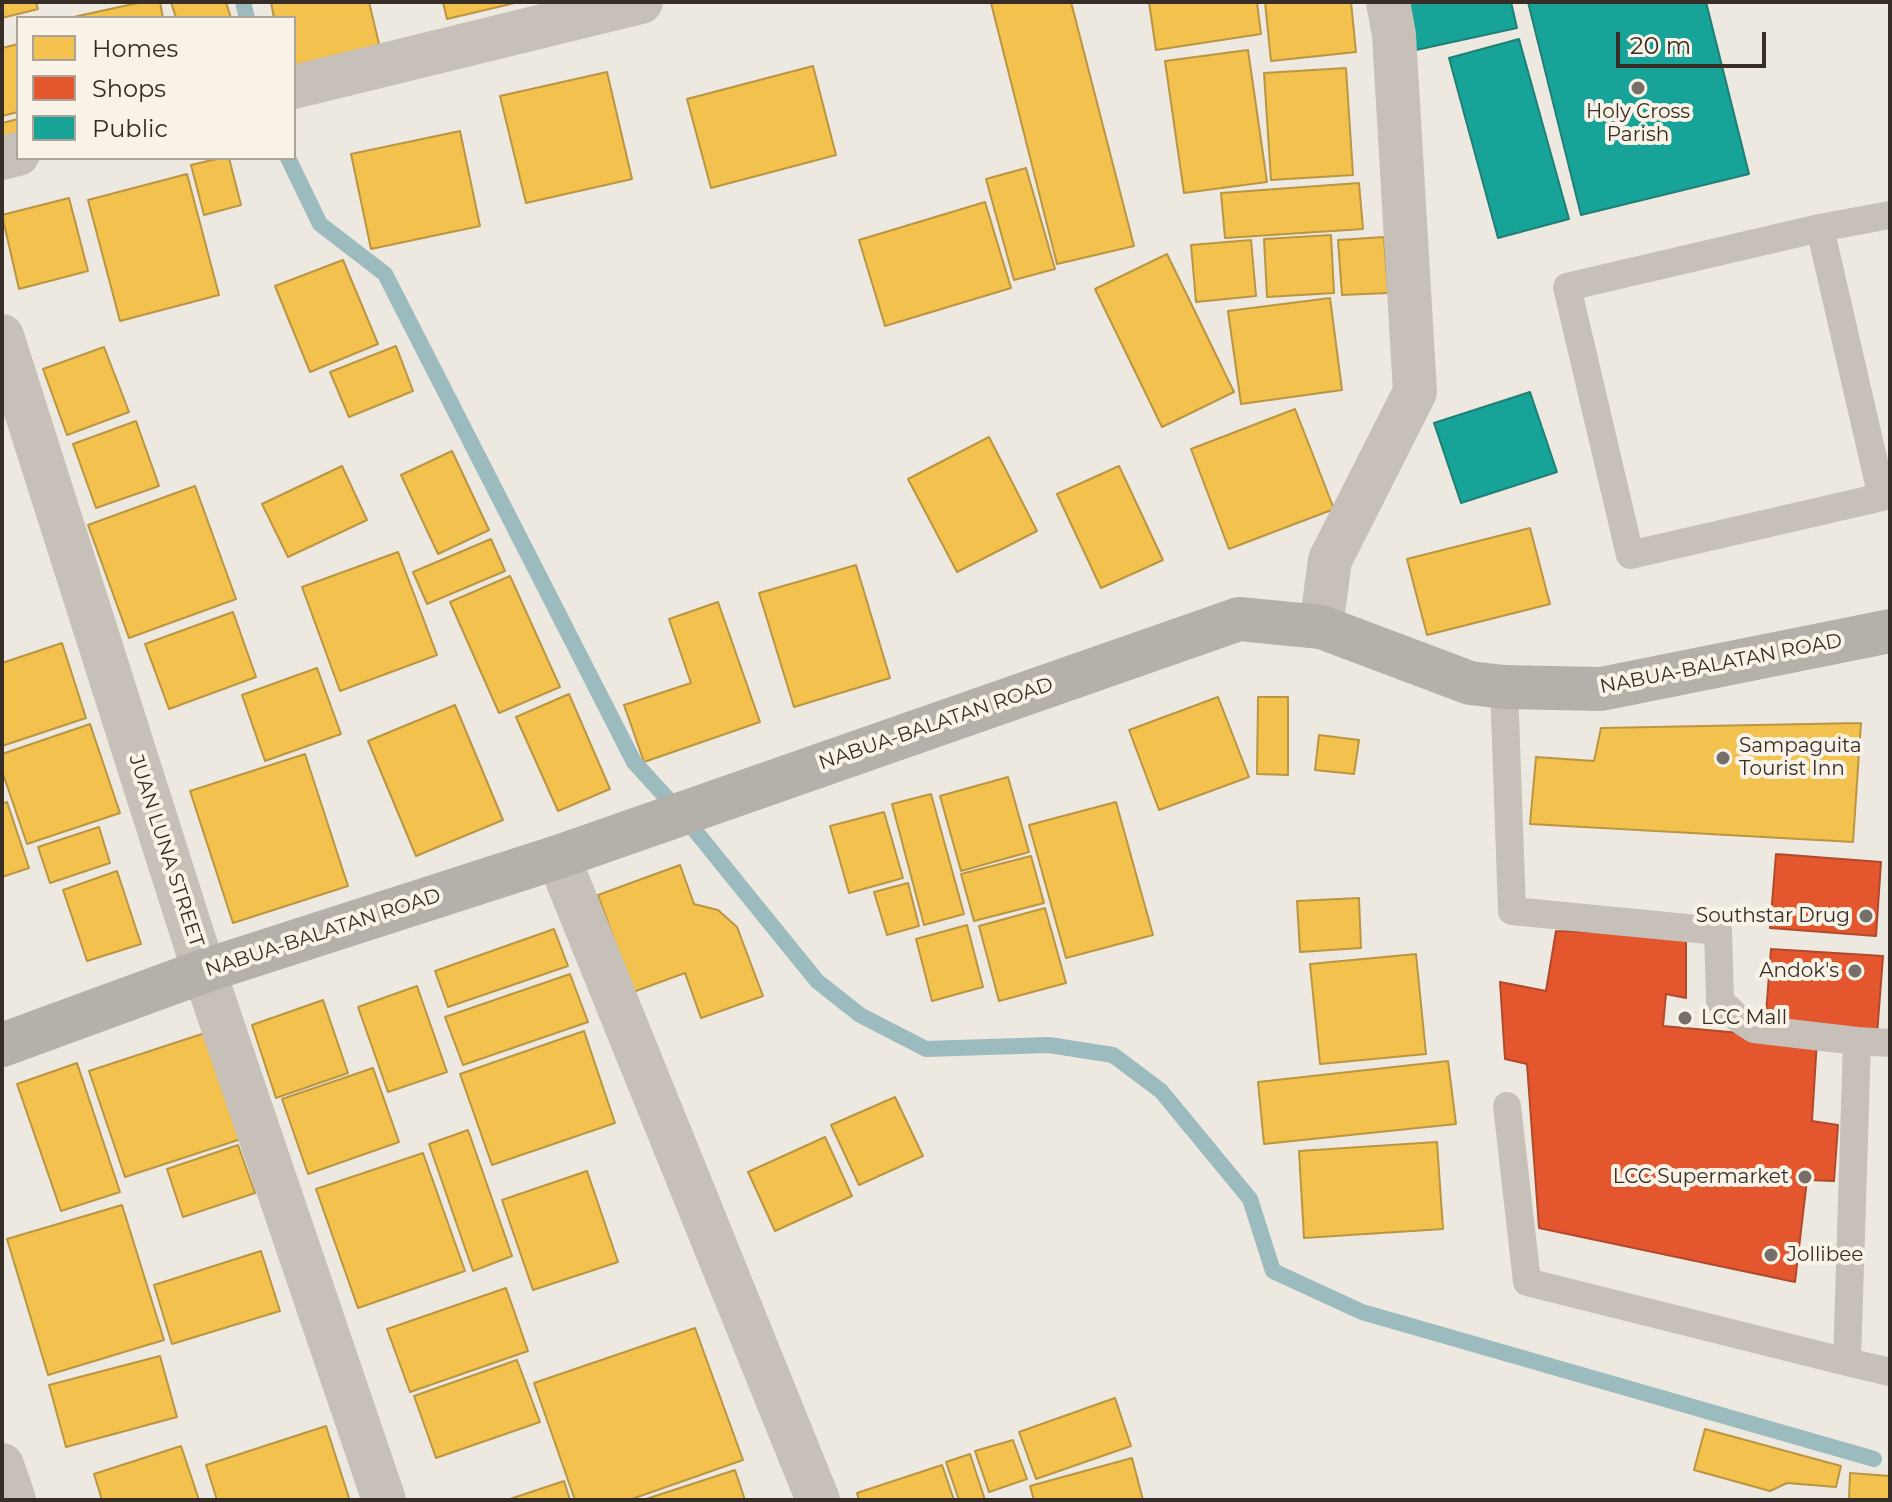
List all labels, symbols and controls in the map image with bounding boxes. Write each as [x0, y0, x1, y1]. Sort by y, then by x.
legend [16, 16, 296, 160]
scale bar [1620, 16, 1770, 66]
text: 20 m [1630, 31, 1691, 60]
text: Homes [92, 34, 178, 63]
text: Shops [92, 74, 166, 103]
marker: Holy Cross Parish [1629, 79, 1647, 97]
place label: Holy Cross Parish [1586, 100, 1690, 147]
text: Public [92, 114, 168, 143]
street label: NABUA-BALATAN ROAD [1598, 629, 1844, 699]
street label: NABUA-BALATAN ROAD [816, 673, 1056, 775]
place label: Sampaguita Tourist Inn [1739, 734, 1861, 781]
marker: Sampaguita Tourist Inn [1714, 749, 1732, 767]
street label: JUAN LUNA STREET [124, 752, 208, 950]
street label: NABUA-BALATAN ROAD [202, 884, 444, 982]
place label: Southstar Drug [1696, 904, 1850, 928]
marker: Southstar Drug [1857, 907, 1875, 925]
place label: Andok's [1759, 959, 1839, 983]
marker: Andok's [1846, 962, 1864, 980]
place label: LCC Mall [1701, 1006, 1787, 1030]
marker: LCC Mall [1676, 1009, 1694, 1027]
place label: LCC Supermarket [1613, 1165, 1789, 1189]
marker: LCC Supermarket [1796, 1168, 1814, 1186]
place label: Jollibee [1787, 1243, 1863, 1267]
marker: Jollibee [1762, 1246, 1780, 1264]

